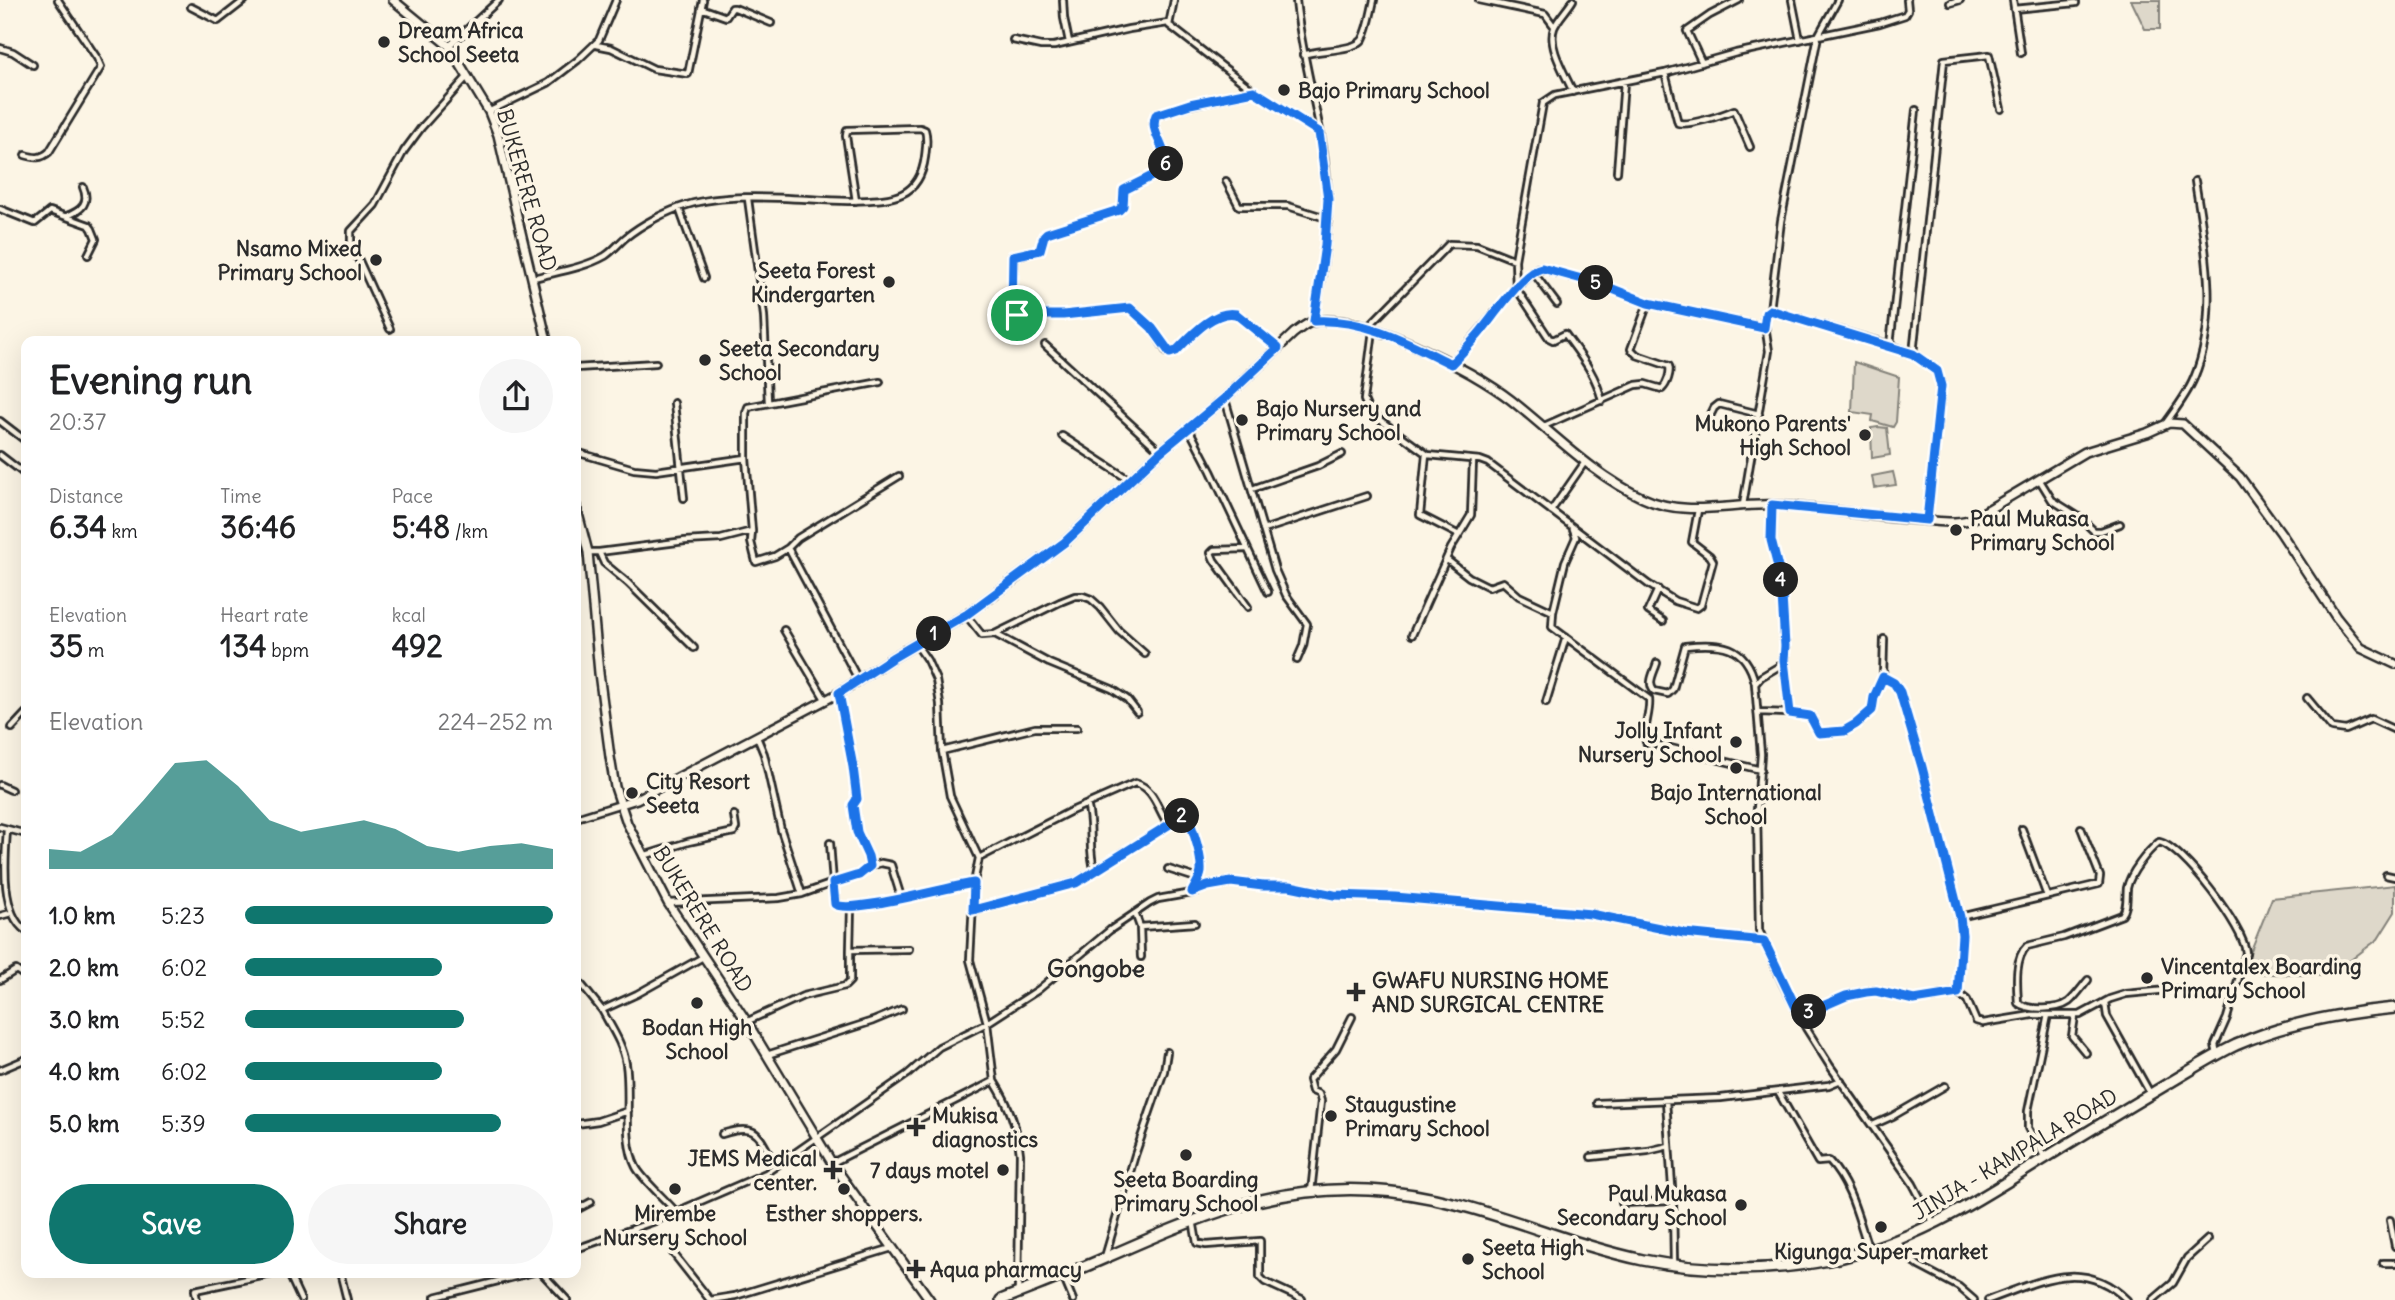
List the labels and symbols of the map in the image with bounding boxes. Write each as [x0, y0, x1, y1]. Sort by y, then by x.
place label: Dream Africa School Seeta [398, 17, 524, 68]
marker: Dream Africa School Seeta [376, 34, 392, 50]
place label: Bajo Primary School [1298, 77, 1490, 104]
marker: Bajo Primary School [1276, 82, 1292, 98]
street label: BUKERERE ROAD [491, 106, 563, 274]
pin: 6 [1148, 146, 1184, 182]
place label: Nsamo Mixed Primary School [217, 235, 363, 286]
marker: Nsamo Mixed Primary School [368, 252, 384, 268]
place label: Seeta Forest Kindergarten [751, 257, 876, 308]
pin: 5 [1578, 266, 1614, 300]
marker: Seeta Forest Kindergarten [881, 274, 897, 290]
pin [987, 285, 1047, 345]
place label: Seeta Secondary School [719, 335, 880, 386]
marker: Seeta Secondary School [697, 352, 713, 368]
place label: Bajo Nursery and Primary School [1256, 395, 1422, 446]
place label: Mukono Parents' High School [1695, 410, 1851, 461]
marker: Bajo Nursery and Primary School [1234, 412, 1250, 428]
marker: Mukono Parents' High School [1857, 427, 1873, 443]
place label: Paul Mukasa Primary School [1970, 505, 2115, 556]
marker: Paul Mukasa Primary School [1948, 522, 1964, 538]
pin: 4 [1764, 562, 1798, 598]
pin: 1 [916, 616, 951, 652]
place label: Jolly Infant Nursery School [1578, 717, 1723, 768]
marker: Jolly Infant Nursery School [1728, 734, 1744, 750]
marker: Bajo International School [1728, 760, 1744, 776]
place label: City Resort Seeta [646, 768, 751, 819]
place label: Bajo International School [1650, 779, 1822, 830]
marker: City Resort Seeta [624, 785, 640, 801]
pin: 2 [1164, 798, 1200, 834]
street label: BUKERERE ROAD [647, 841, 759, 997]
district label: Gongobe [1047, 953, 1145, 983]
place label: Vincentalex Boarding Primary School [2161, 953, 2362, 1004]
place label: GWAFU NURSING HOME AND SURGICAL CENTRE [1372, 967, 1609, 1018]
marker: Vincentalex Boarding Primary School [2139, 970, 2155, 986]
marker: GWAFU NURSING HOME AND SURGICAL CENTRE [1346, 982, 1366, 1002]
marker: Bodan High School [689, 995, 705, 1011]
pin: 3 [1792, 995, 1826, 1030]
place label: Bodan High School [642, 1014, 752, 1065]
street label: JINJA - KAMPALA ROAD [1908, 1082, 2122, 1226]
place label: Staugustine Primary School [1345, 1091, 1490, 1142]
place label: Mukisa diagnostics [932, 1102, 1039, 1153]
marker: Staugustine Primary School [1323, 1108, 1339, 1124]
marker: Mukisa diagnostics [906, 1117, 926, 1137]
place label: JEMS Medical center. [687, 1145, 817, 1196]
marker: Seeta Boarding Primary School [1178, 1147, 1194, 1163]
place label: 7 days motel [870, 1157, 989, 1184]
marker: JEMS Medical center. [823, 1160, 843, 1180]
marker: 7 days motel [995, 1162, 1011, 1178]
place label: Seeta Boarding Primary School [1113, 1166, 1259, 1217]
place label: Paul Mukasa Secondary School [1557, 1180, 1727, 1231]
marker: Mirembe Nursery School [667, 1181, 683, 1197]
marker: Esther shoppers. [836, 1181, 852, 1197]
marker: Paul Mukasa Secondary School [1733, 1197, 1749, 1213]
place label: Mirembe Nursery School [603, 1200, 747, 1251]
place label: Esther shoppers. [765, 1200, 923, 1227]
marker: Kigunga Super-market [1873, 1219, 1889, 1235]
place label: Seeta High School [1482, 1234, 1584, 1285]
place label: Kigunga Super-market [1774, 1238, 1989, 1265]
marker: Seeta High School [1460, 1251, 1476, 1267]
place label: Aqua pharmacy [930, 1256, 1082, 1283]
marker: Aqua pharmacy [908, 1261, 924, 1277]

